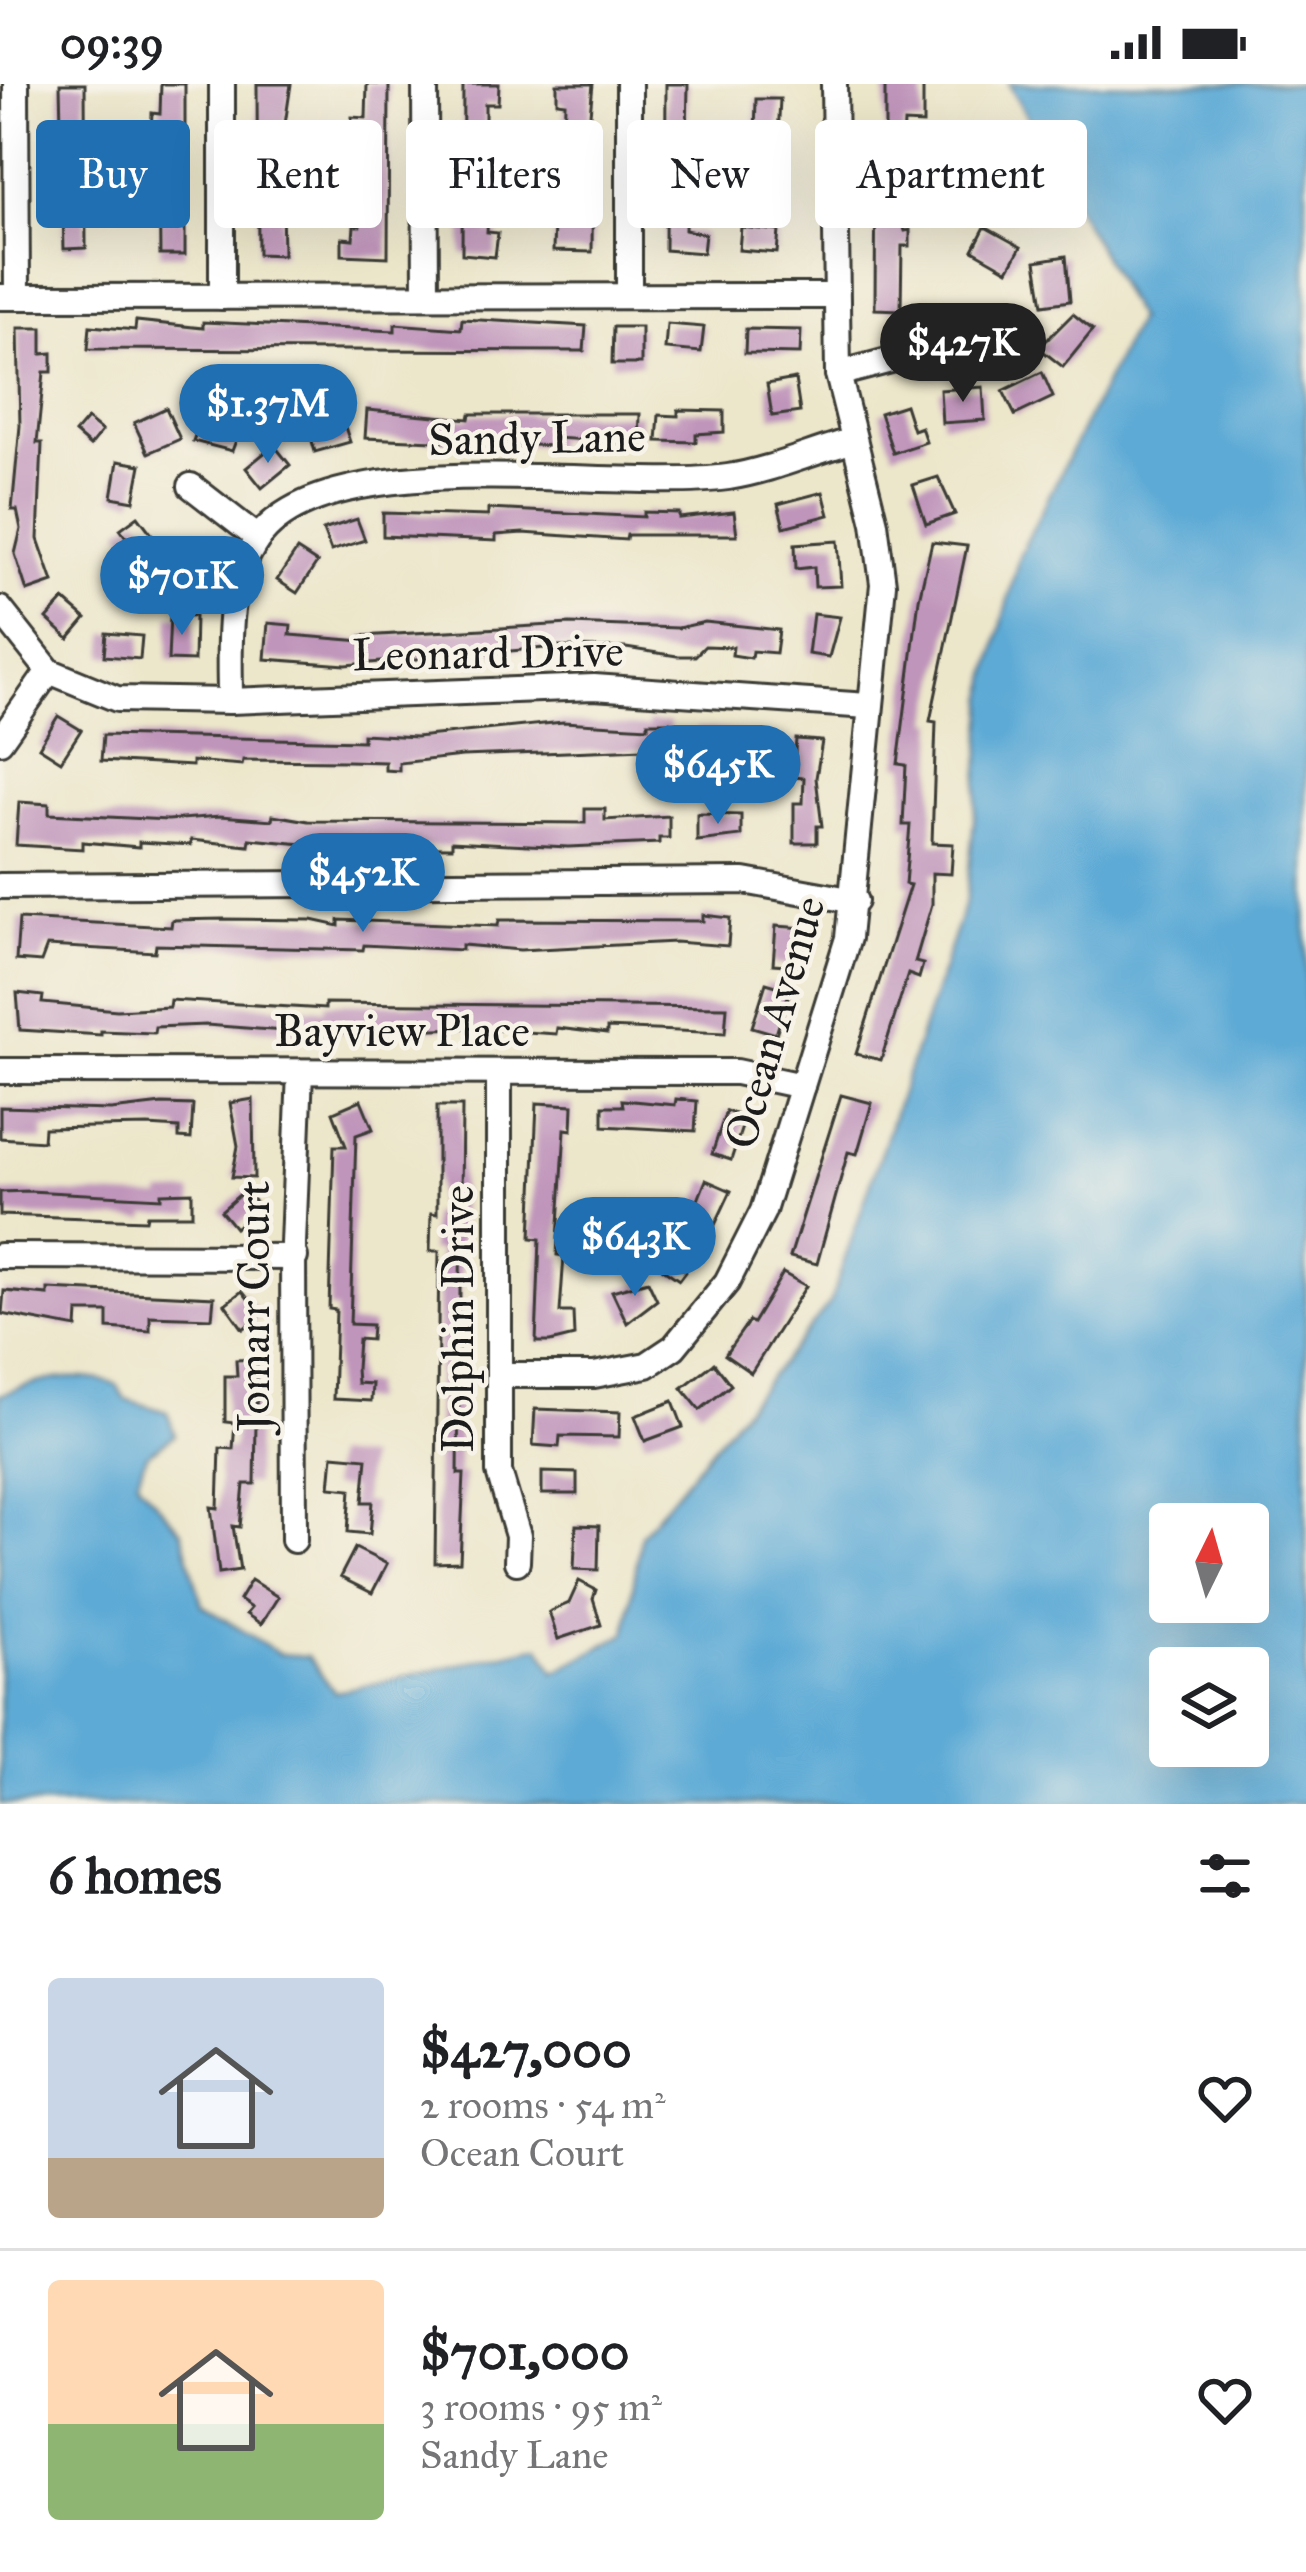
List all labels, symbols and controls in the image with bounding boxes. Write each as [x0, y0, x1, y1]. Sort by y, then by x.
text: 09:39 [60, 15, 164, 70]
chip: Buy [36, 120, 190, 228]
chip: Rent [214, 120, 382, 228]
chip: Filters [406, 120, 603, 228]
chip: New [627, 120, 791, 228]
chip: Apartment [815, 120, 1087, 228]
pin: $427K [879, 303, 1047, 405]
text: $427K [907, 318, 1019, 366]
pin: $1.37M [170, 364, 366, 466]
text: $1.37M [206, 379, 330, 427]
street label: Sandy Lane [428, 408, 646, 467]
pin: $701K [98, 536, 266, 638]
text: $701K [127, 551, 237, 599]
street label: Leonard Drive [352, 623, 624, 682]
pin: $645K [634, 725, 802, 827]
text: $645K [663, 740, 773, 788]
pin: $452K [279, 833, 447, 935]
text: $452K [308, 848, 418, 896]
street label: Ocean Avenue [712, 890, 837, 1155]
street label: Bayview Place [274, 1003, 530, 1058]
street label: Jomarr Court [226, 1181, 281, 1436]
street label: Dolphin Drive [430, 1185, 485, 1453]
pin: $643K [551, 1197, 719, 1299]
text: $643K [581, 1212, 689, 1260]
north arrow [1149, 1503, 1269, 1623]
map controls [1149, 1503, 1269, 1767]
button: layers [1149, 1647, 1269, 1767]
icon: filters [1192, 1843, 1258, 1909]
text: 6 homes [48, 1845, 222, 1907]
text: $427,000 [420, 2019, 632, 2081]
icon: home [144, 2026, 288, 2170]
icon: heart [1192, 2065, 1258, 2131]
text: 2 rooms · 54 m² [420, 2081, 665, 2129]
text: Ocean Court [420, 2129, 624, 2177]
text: $701,000 [420, 2321, 629, 2383]
icon: home [144, 2328, 288, 2472]
icon: heart [1192, 2367, 1258, 2433]
text: 3 rooms · 95 m² [420, 2383, 662, 2431]
text: Sandy Lane [420, 2431, 609, 2479]

